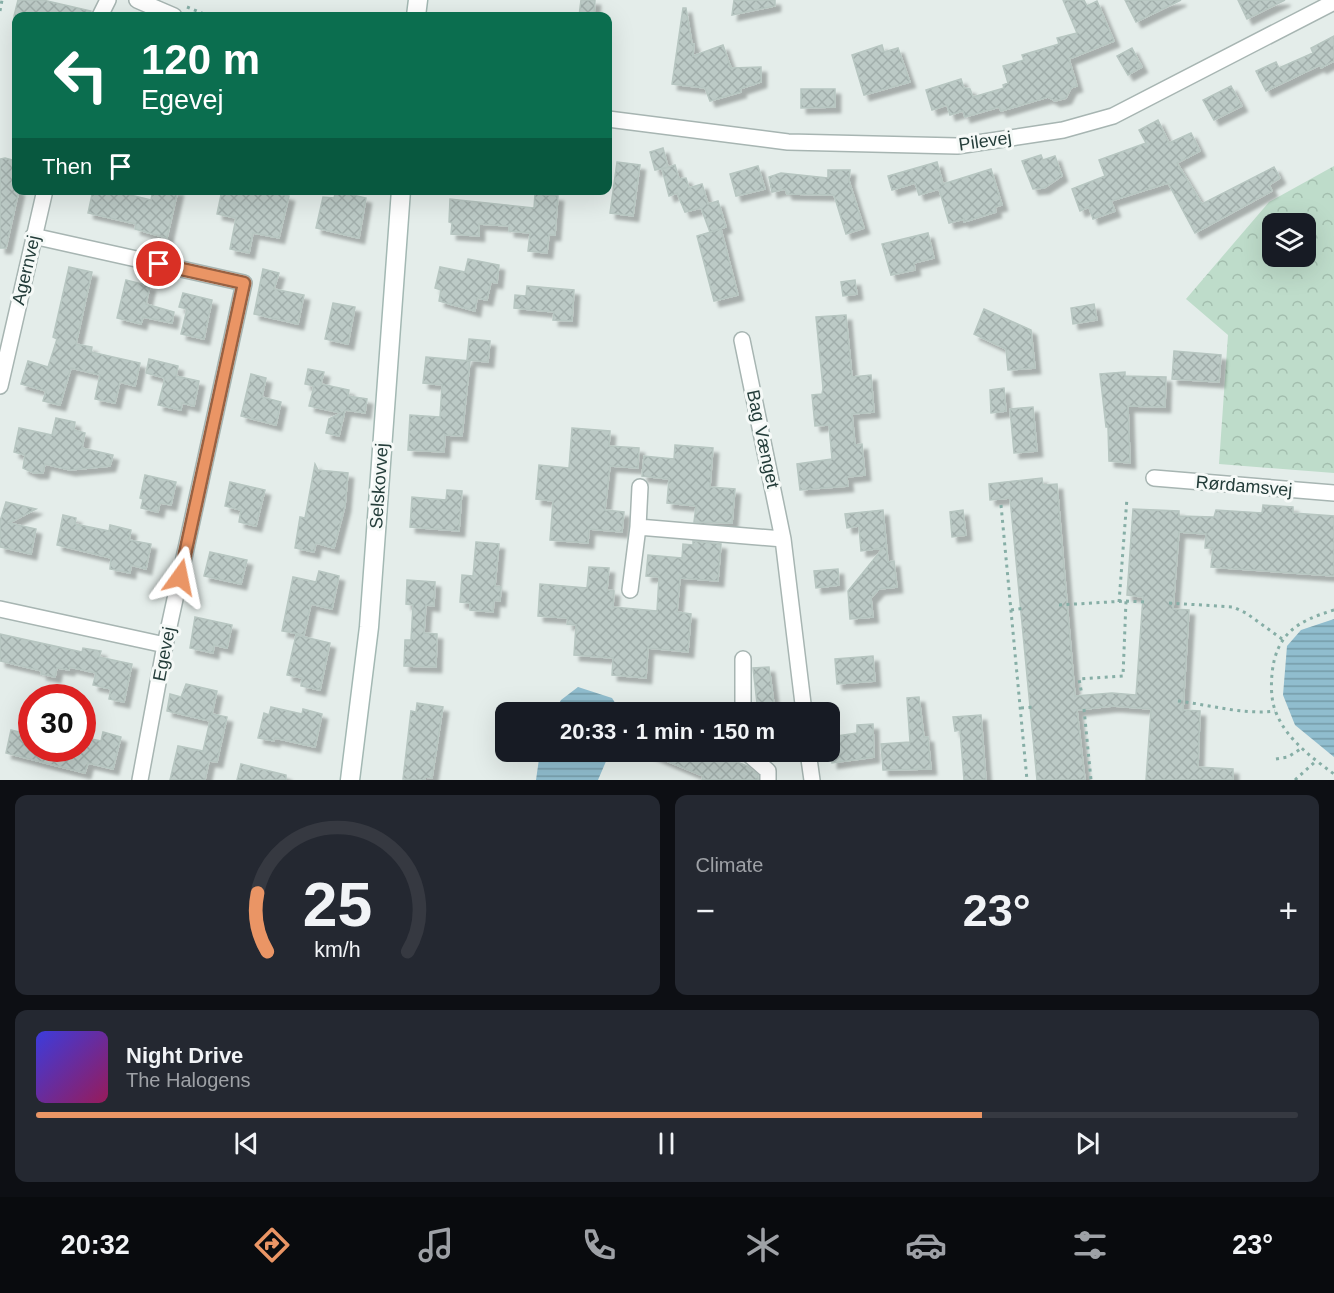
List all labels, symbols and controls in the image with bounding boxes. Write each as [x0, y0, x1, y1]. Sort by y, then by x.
icon: left [42, 36, 120, 114]
text: 120 m [141, 36, 260, 83]
text: Egevej [141, 85, 224, 115]
street label: Pilevej [957, 127, 1013, 155]
icon: arrive [104, 150, 137, 183]
text: Then [42, 154, 92, 179]
map controls [1262, 213, 1316, 267]
button: layers [1262, 213, 1316, 267]
street label: Agernvej [8, 233, 44, 307]
pin [133, 238, 184, 289]
icon: arrive [142, 247, 175, 280]
street label: Bag Vænget [743, 388, 783, 490]
street label: Selskovvej [366, 442, 392, 530]
street label: Rørdamsvej [1195, 472, 1293, 500]
position arrow [148, 545, 212, 609]
street label: Egevej [149, 625, 179, 683]
speed limit sign: 30 [18, 684, 96, 762]
text: 20:33 · 1 min · 150 m [560, 719, 775, 744]
text: Climate [696, 854, 763, 876]
text: 25 [303, 870, 372, 939]
text: 23° [963, 885, 1031, 936]
text: − [696, 892, 715, 929]
text: + [1279, 892, 1298, 929]
text: km/h [314, 938, 360, 962]
text: Night Drive [126, 1043, 243, 1068]
text: The Halogens [126, 1069, 251, 1091]
icon: previous [230, 1127, 263, 1160]
icon: pause [650, 1127, 683, 1160]
icon: next [1071, 1127, 1104, 1160]
icon: directions [251, 1224, 293, 1266]
icon: music [415, 1224, 457, 1266]
icon: phone [578, 1224, 620, 1266]
icon: climate [742, 1224, 784, 1266]
icon: car [905, 1224, 947, 1266]
icon: filters [1069, 1224, 1111, 1266]
text: 20:32 [61, 1230, 130, 1260]
text: 23° [1232, 1230, 1273, 1260]

